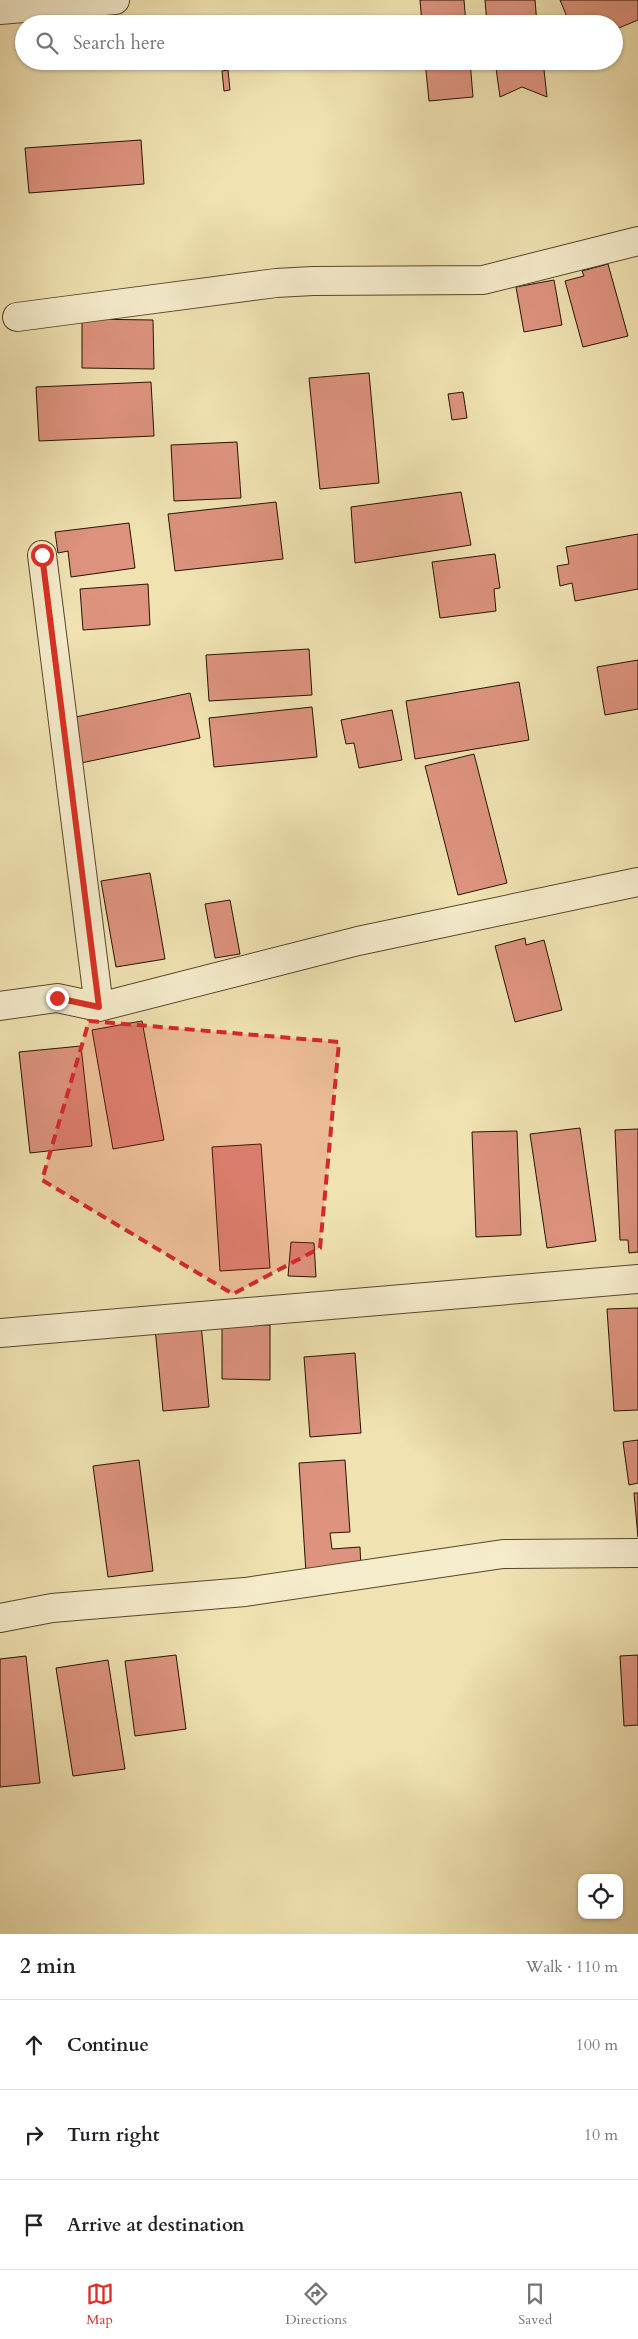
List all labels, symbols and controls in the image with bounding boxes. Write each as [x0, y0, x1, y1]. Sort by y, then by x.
search box [15, 15, 623, 70]
icon: search [33, 29, 61, 57]
text: Search here [73, 30, 165, 56]
route start [31, 544, 54, 567]
route end [46, 987, 69, 1010]
map controls [578, 1874, 623, 1919]
button: locate [578, 1874, 623, 1919]
text: 2 min [20, 1952, 76, 1981]
text: Walk · 110 m [526, 1956, 618, 1978]
icon: ahead [20, 2031, 48, 2059]
text: Continue [67, 2032, 149, 2058]
text: 100 m [576, 2034, 618, 2056]
icon: right [20, 2121, 48, 2149]
text: Turn right [67, 2122, 159, 2148]
text: 10 m [584, 2124, 618, 2146]
icon: arrive [20, 2211, 48, 2239]
text: Arrive at destination [67, 2212, 244, 2238]
tab: Map [86, 2280, 114, 2329]
tab: Directions [285, 2280, 347, 2329]
tab: Saved [518, 2280, 552, 2329]

